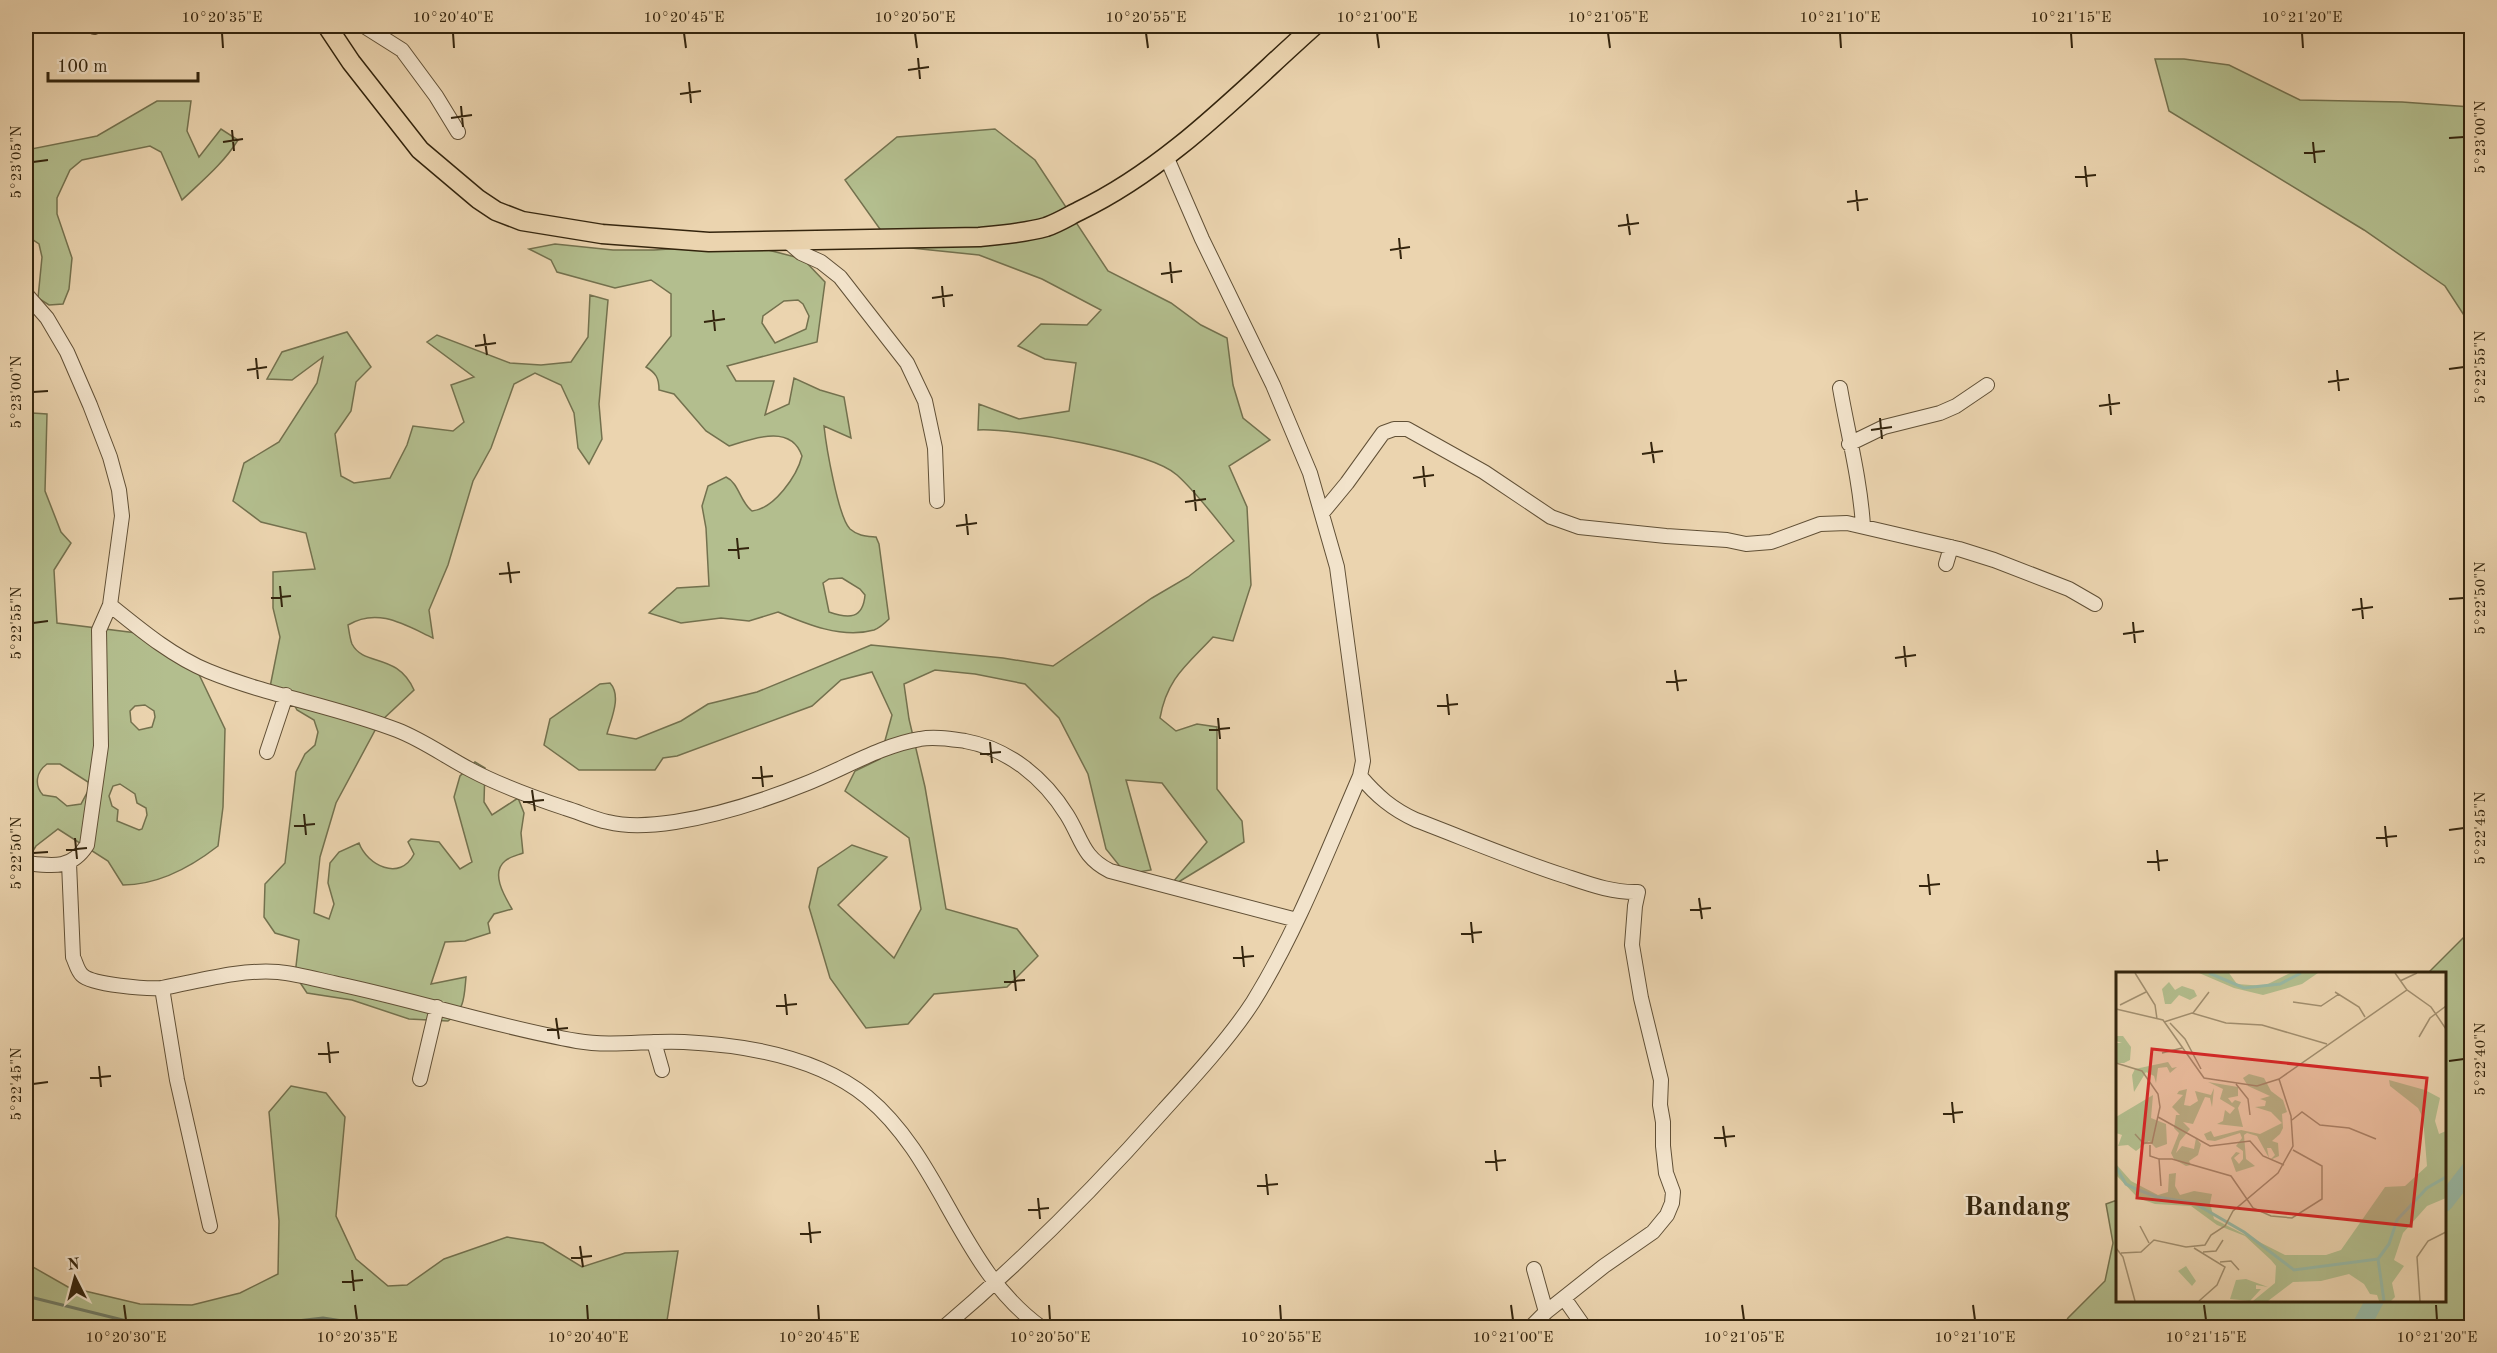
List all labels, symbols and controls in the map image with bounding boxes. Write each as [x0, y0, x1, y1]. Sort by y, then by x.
text: 10°20'35"E [182, 11, 262, 26]
text: 10°20'40"E [413, 11, 493, 26]
text: 10°20'45"E [644, 11, 724, 26]
text: 10°20'50"E [875, 11, 955, 26]
text: 10°20'55"E [1106, 11, 1186, 26]
text: 10°21'00"E [1337, 11, 1417, 26]
text: 10°21'05"E [1568, 11, 1648, 26]
text: 10°21'10"E [1800, 11, 1880, 26]
text: 10°21'15"E [2031, 11, 2111, 26]
text: 10°21'20"E [2262, 11, 2342, 26]
scale bar [48, 45, 198, 83]
text: 100 m [57, 58, 108, 76]
text: 5°23'00"N [2474, 100, 2489, 174]
text: 5°23'05"N [10, 125, 25, 199]
text: 5°22'55"N [2474, 330, 2489, 404]
text: 5°23'00"N [10, 355, 25, 429]
text: 5°22'50"N [2474, 561, 2489, 635]
text: 5°22'55"N [10, 586, 25, 660]
text: 5°22'45"N [2474, 791, 2489, 865]
text: 5°22'50"N [10, 816, 25, 890]
inset map [2116, 972, 2446, 1302]
text: 5°22'40"N [2474, 1022, 2489, 1096]
text: 5°22'45"N [10, 1047, 25, 1121]
district label: Bandang [1964, 1194, 2070, 1221]
north arrow [45, 1248, 105, 1308]
text: N [67, 1256, 81, 1274]
text: 10°20'30"E [86, 1331, 166, 1346]
text: 10°20'35"E [317, 1331, 397, 1346]
text: 10°20'40"E [548, 1331, 628, 1346]
text: 10°20'45"E [779, 1331, 859, 1346]
text: 10°20'50"E [1010, 1331, 1090, 1346]
text: 10°20'55"E [1241, 1331, 1321, 1346]
text: 10°21'00"E [1473, 1331, 1553, 1346]
text: 10°21'05"E [1704, 1331, 1784, 1346]
text: 10°21'10"E [1935, 1331, 2015, 1346]
text: 10°21'15"E [2166, 1331, 2246, 1346]
text: 10°21'20"E [2397, 1331, 2477, 1346]

